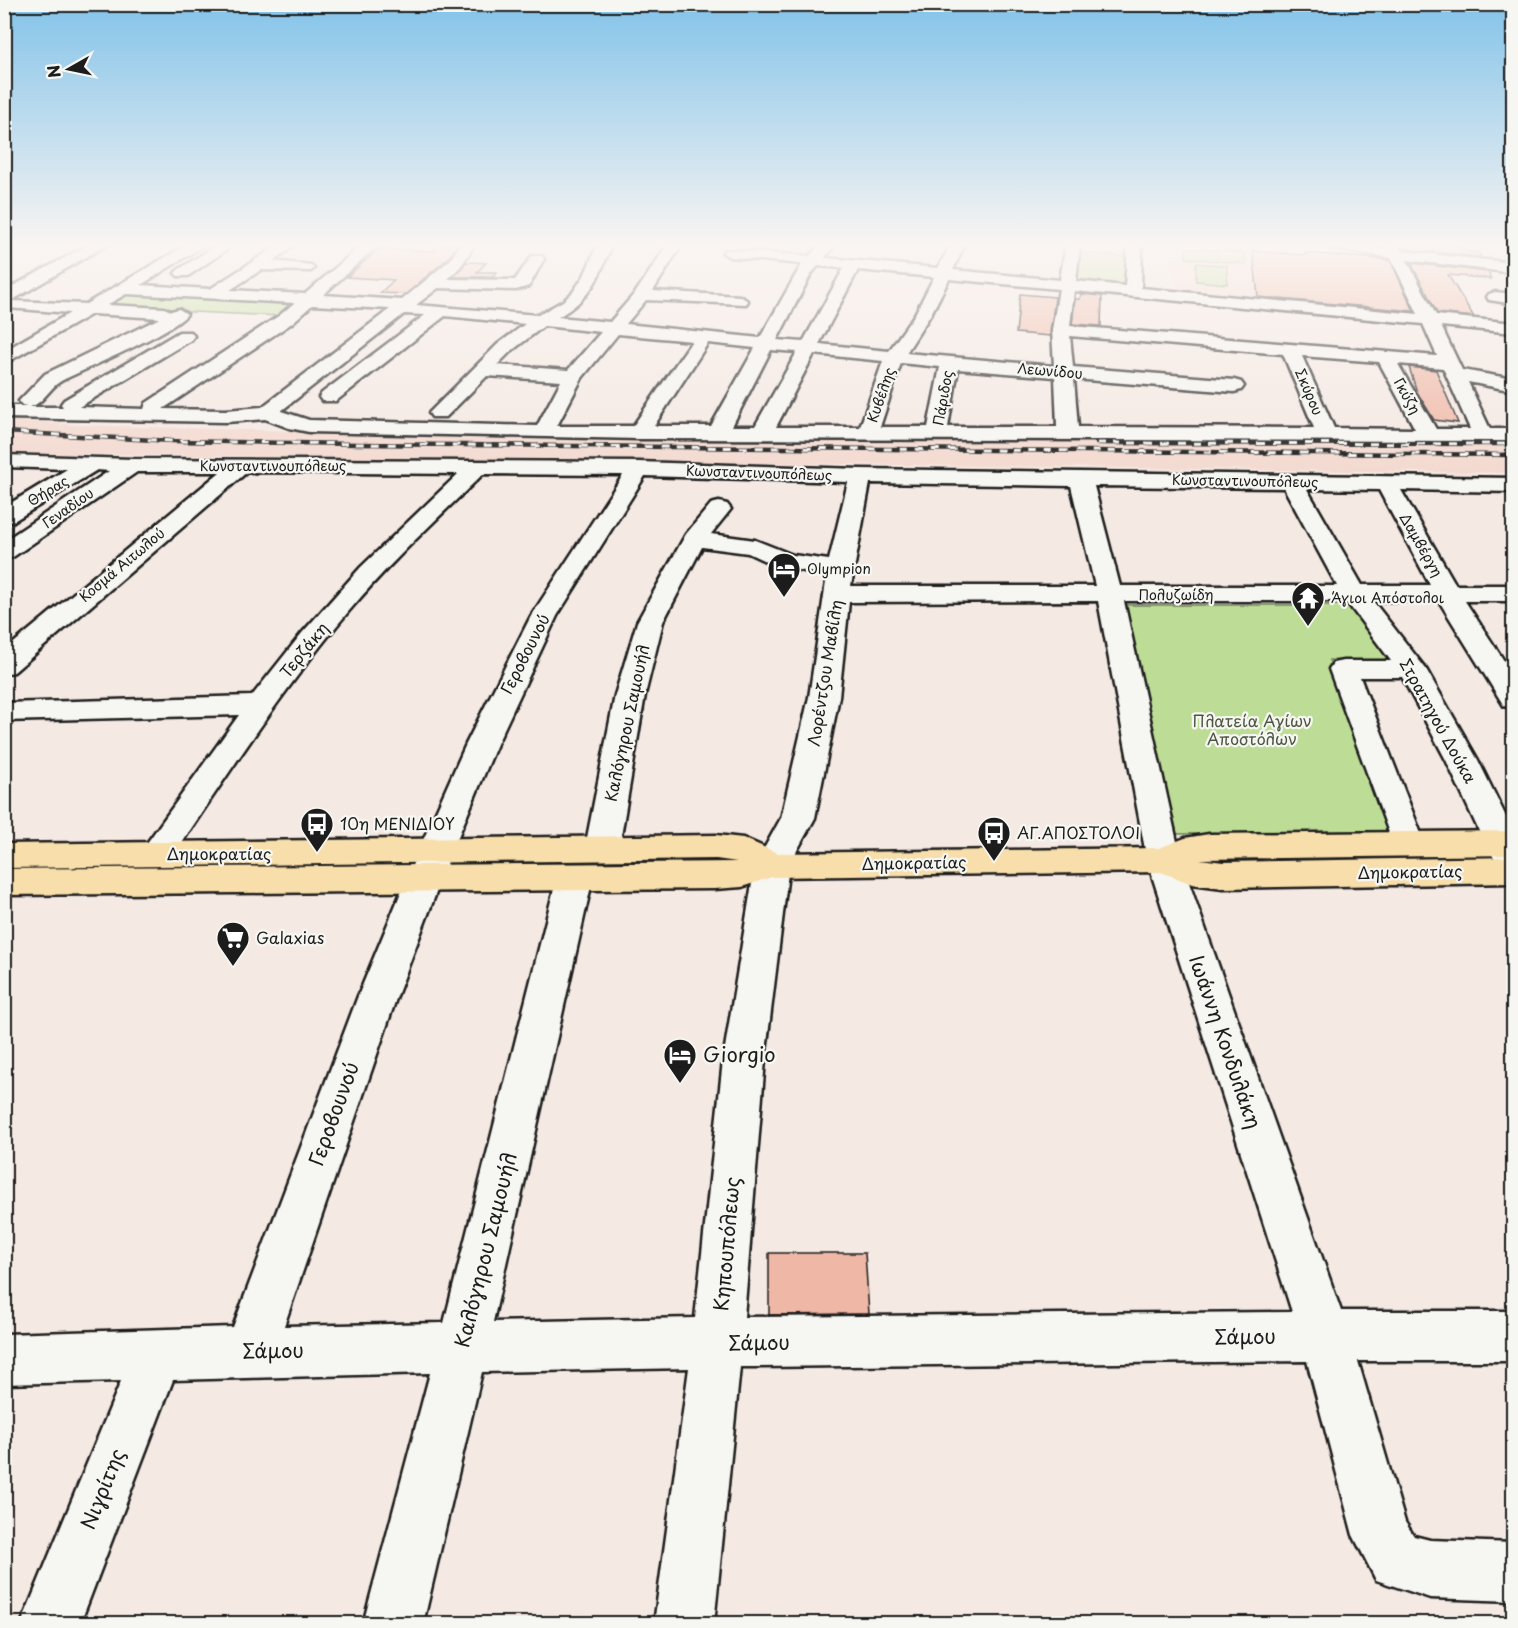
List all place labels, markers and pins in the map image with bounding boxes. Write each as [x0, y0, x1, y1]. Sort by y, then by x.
hotel icon: Olympion [766, 551, 802, 598]
place label: Olympion [807, 558, 871, 579]
temple icon: Άγιοι Απόστολοι [1290, 580, 1326, 627]
place label: Άγιοι Απόστολοι [1331, 587, 1445, 608]
bus stop icon: 10η ΜΕΝΙΔΙΟΥ [299, 806, 335, 853]
place label: 10η ΜΕΝΙΔΙΟΥ [340, 811, 455, 835]
bus stop icon: ΑΓ.ΑΠΟΣΤΟΛΟΙ [976, 815, 1012, 862]
place label: ΑΓ.ΑΠΟΣΤΟΛΟΙ [1017, 820, 1140, 844]
supermarket icon: Galaxias [215, 920, 251, 967]
place label: Galaxias [256, 925, 324, 949]
hotel icon: Giorgio [662, 1037, 698, 1084]
place label: Giorgio [703, 1039, 776, 1069]

